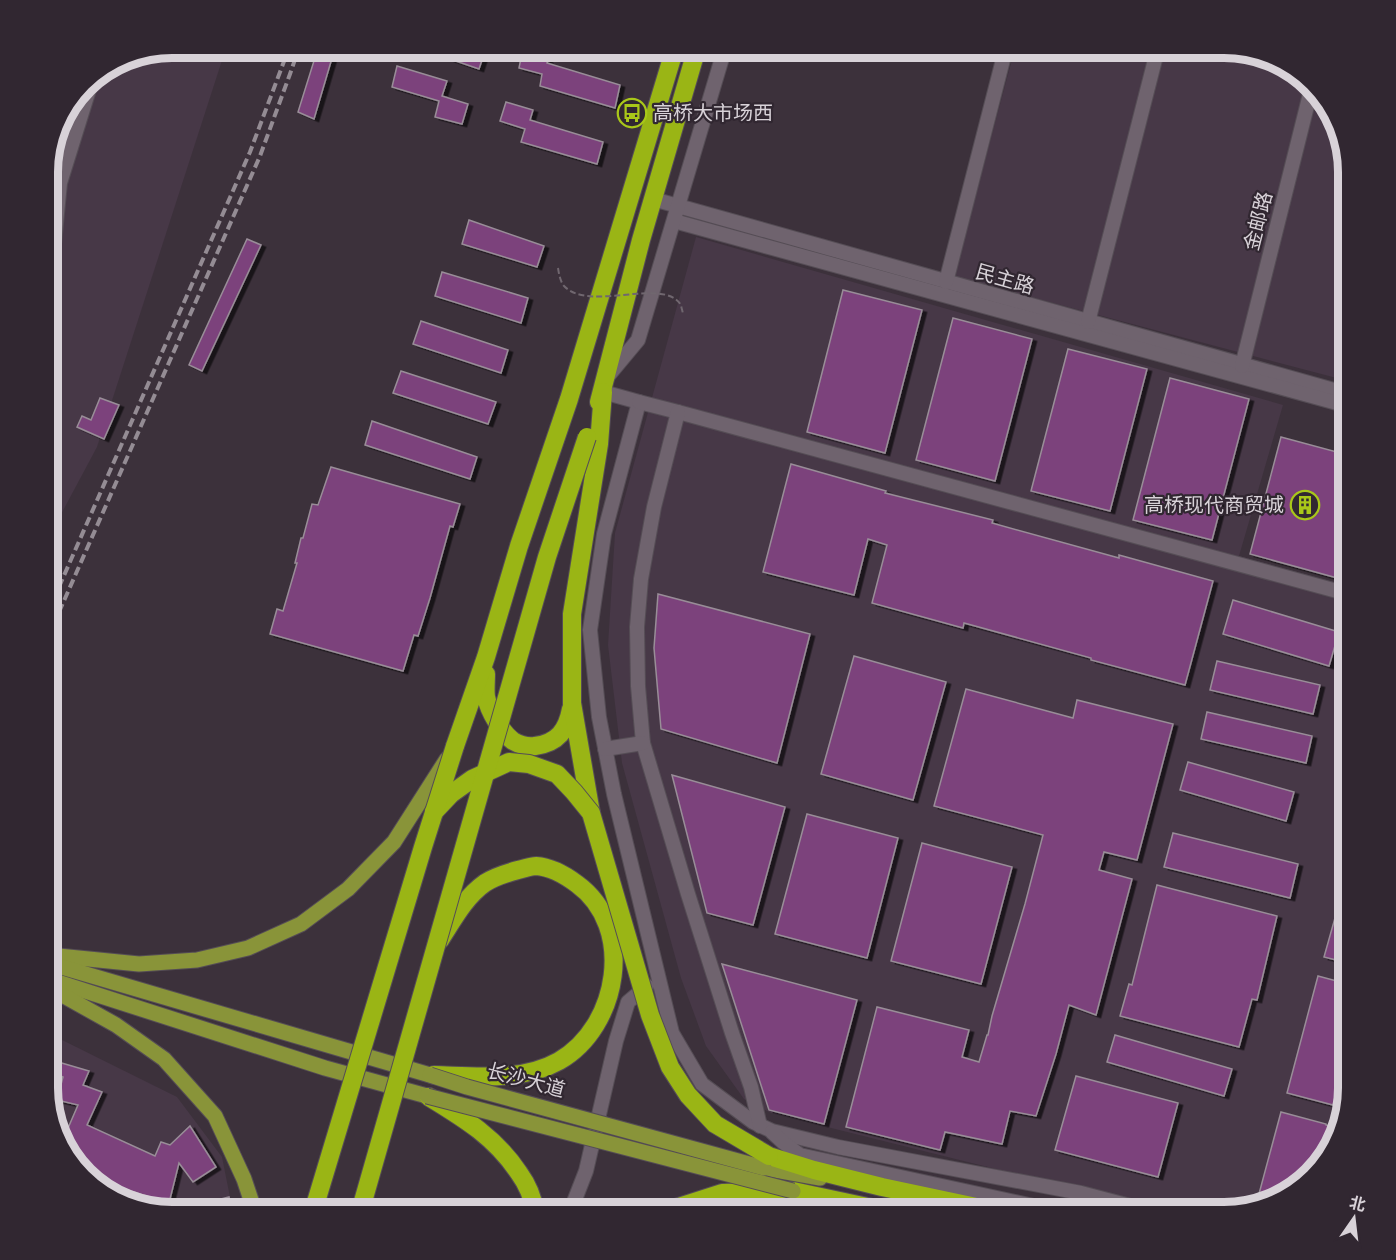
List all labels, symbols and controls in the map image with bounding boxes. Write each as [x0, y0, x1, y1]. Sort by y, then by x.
bus stop icon: 高桥大市场西 [616, 97, 648, 129]
place label: 高桥大市场西 [653, 99, 773, 127]
street label: 金邮路 [1237, 189, 1279, 253]
street label: 民主路 [972, 257, 1038, 301]
building icon: 高桥现代商贸城 [1289, 489, 1321, 521]
place label: 高桥现代商贸城 [1144, 491, 1284, 519]
street label: 长沙大道 [484, 1056, 568, 1104]
north arrow [1324, 1188, 1384, 1248]
text: 北 [1347, 1191, 1368, 1216]

